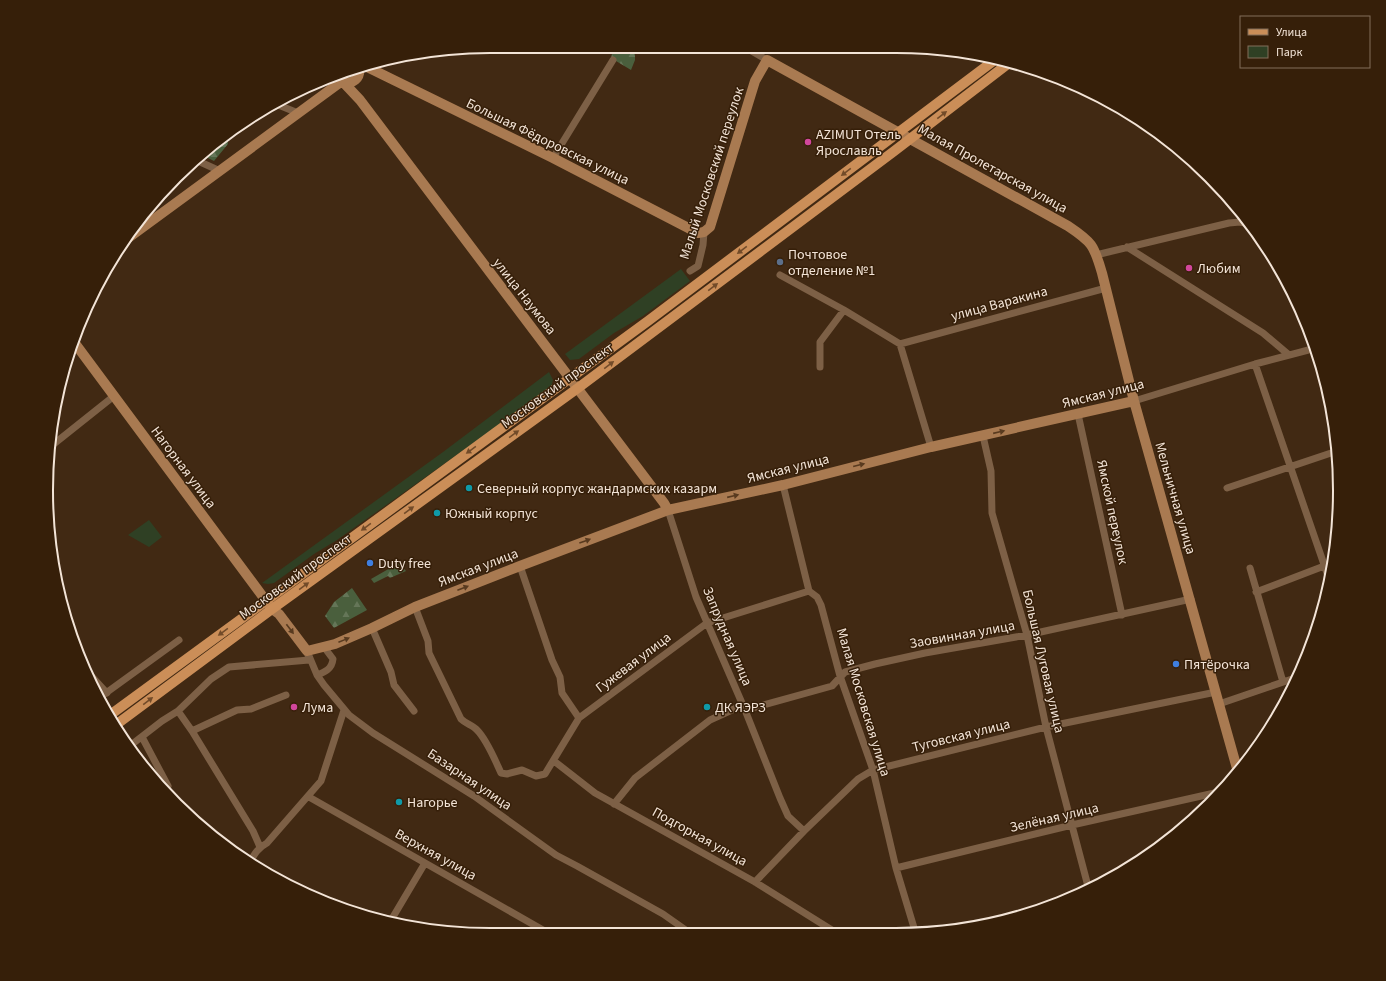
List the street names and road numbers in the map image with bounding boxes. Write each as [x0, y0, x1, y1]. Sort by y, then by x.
street label: Малый Московский переулок [675, 84, 749, 262]
street label: Большая Фёдоровская улица [463, 94, 632, 190]
street label: Малая Пролетарская улица [914, 119, 1071, 218]
street label: улица Наумова [488, 254, 561, 339]
street label: улица Варакина [949, 281, 1050, 326]
street label: Московский проспект [497, 338, 618, 434]
street label: Ямская улица [1060, 374, 1146, 414]
street label: Нагорная улица [146, 422, 221, 513]
street label: Мельничная улица [1149, 440, 1201, 557]
street label: Ямская улица [745, 449, 831, 489]
street label: Ямской переулок [1091, 458, 1133, 566]
street label: Московский проспект [235, 529, 356, 625]
street label: Ямская улица [436, 544, 521, 592]
street label: Запрудная улица [697, 584, 757, 689]
street label: Большая Луговая улица [1017, 588, 1069, 735]
street label: Заовинная улица [908, 616, 1017, 654]
street label: Малая Московская улица [831, 626, 895, 779]
street label: Гужевая улица [592, 628, 676, 698]
street label: Туговская улица [910, 714, 1012, 758]
street label: Базарная улица [423, 744, 516, 816]
street label: Зелёная улица [1008, 798, 1101, 838]
street label: Подгорная улица [648, 802, 751, 871]
street label: Верхняя улица [391, 824, 480, 886]

